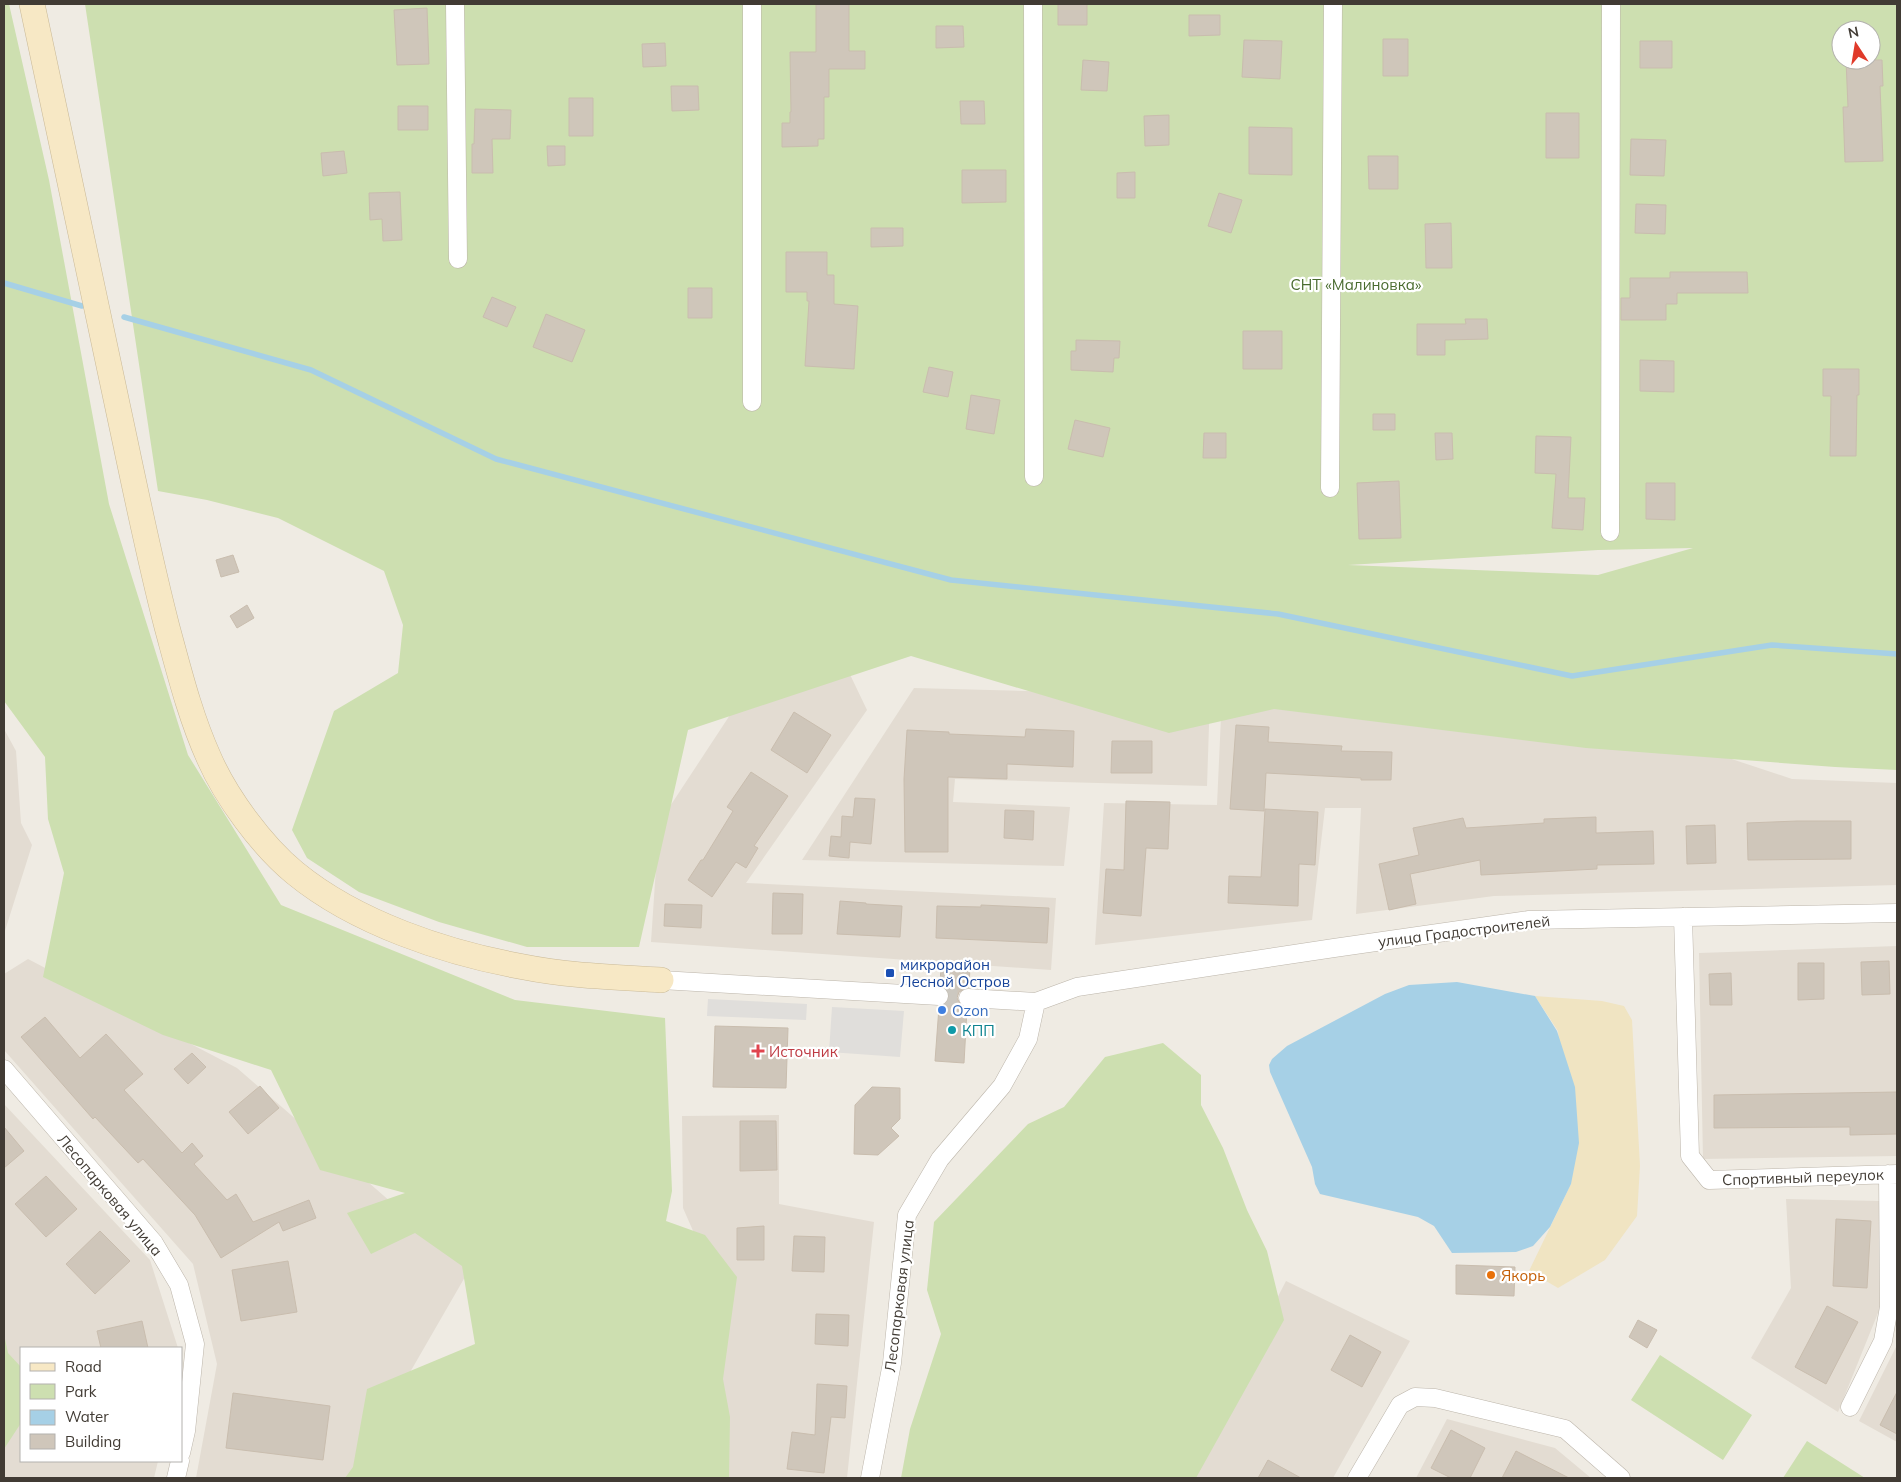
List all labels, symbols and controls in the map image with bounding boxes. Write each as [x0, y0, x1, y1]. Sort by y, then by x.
north arrow [1831, 20, 1881, 70]
text: N [1846, 22, 1860, 42]
park label: СНТ «Малиновка» [1290, 275, 1422, 294]
street label: улица Градостроителей [1377, 911, 1551, 951]
place label: микрорайон Лесной Остров [900, 955, 1010, 991]
marker: микрорайон Лесной Остров [884, 967, 896, 979]
place label: Ozon [952, 1001, 989, 1020]
marker: Ozon [936, 1004, 948, 1016]
place label: КПП [962, 1021, 995, 1040]
marker: КПП [946, 1024, 958, 1036]
place label: Источник [769, 1042, 839, 1061]
marker: Источник [751, 1044, 765, 1058]
street label: Лесопарковая улица [53, 1130, 167, 1260]
street label: Спортивный переулок [1722, 1165, 1885, 1189]
street label: Лесопарковая улица [880, 1219, 918, 1373]
place label: Якорь [1501, 1266, 1546, 1285]
marker: Якорь [1485, 1269, 1497, 1281]
legend [20, 1347, 182, 1462]
text: Road [65, 1357, 102, 1376]
text: Park [65, 1382, 97, 1401]
text: Water [65, 1407, 109, 1426]
text: Building [65, 1432, 121, 1451]

